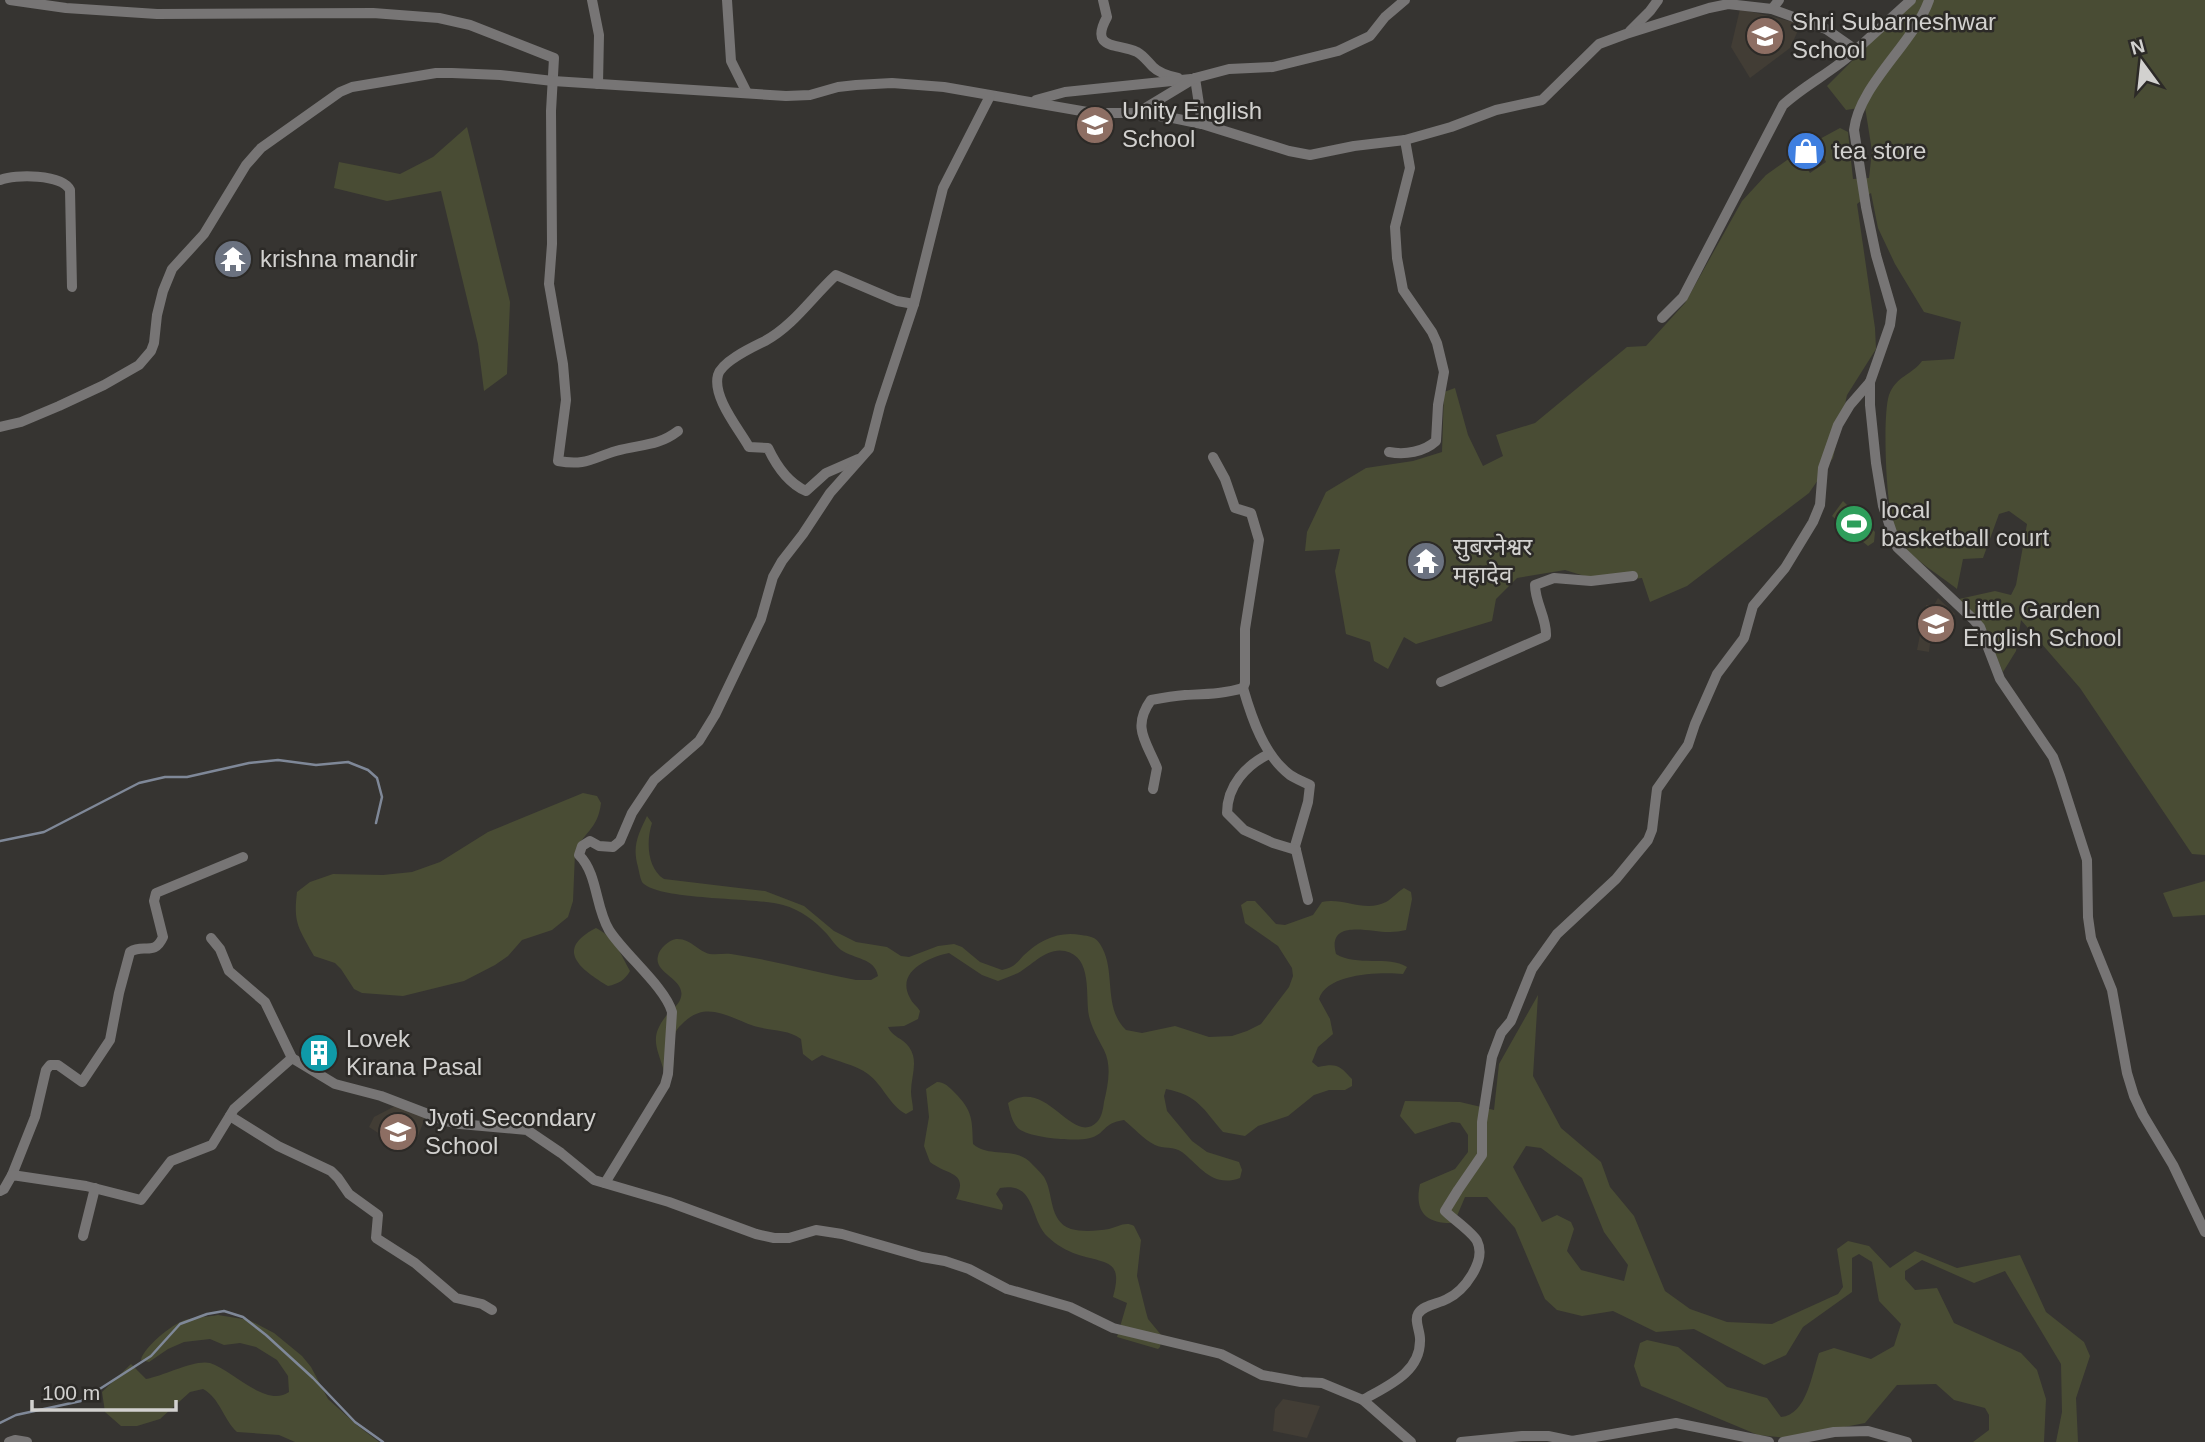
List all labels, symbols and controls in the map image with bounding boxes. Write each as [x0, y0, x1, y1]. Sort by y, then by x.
place label: Shri Subarneshwar School [1792, 8, 1996, 63]
school or university icon: Shri Subarneshwar School [1744, 15, 1786, 57]
north arrow [2107, 28, 2177, 98]
text: N [2128, 35, 2147, 59]
place label: Unity English School [1122, 97, 1262, 152]
school or university icon: Unity English School [1074, 104, 1116, 146]
shop icon: tea store [1785, 130, 1827, 172]
place label: tea store [1833, 137, 1926, 164]
temple icon: krishna mandir [212, 238, 254, 280]
place label: krishna mandir [260, 245, 417, 272]
place label: local basketball court [1881, 496, 2049, 551]
sports icon: local basketball court [1833, 503, 1875, 545]
place label: सुबरनेश्वर महादेव [1453, 533, 1534, 588]
temple icon: सुबरनेश्वर महादेव [1405, 540, 1447, 582]
place label: Little Garden English School [1963, 596, 2122, 651]
school or university icon: Little Garden English School [1915, 603, 1957, 645]
place label: Lovek Kirana Pasal [346, 1025, 482, 1080]
building icon: Lovek Kirana Pasal [298, 1032, 340, 1074]
place label: Jyoti Secondary School [425, 1104, 596, 1159]
school or university icon: Jyoti Secondary School [377, 1111, 419, 1153]
scale bar [32, 1368, 175, 1412]
text: 100 m [42, 1381, 100, 1404]

